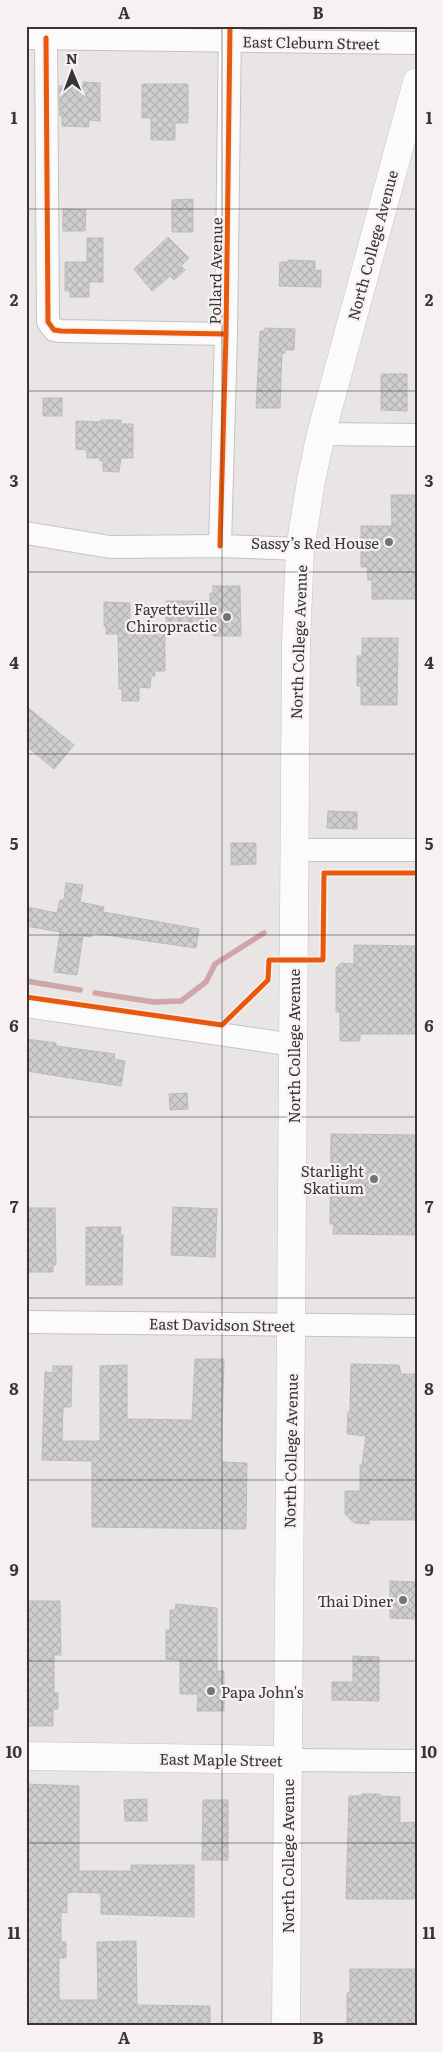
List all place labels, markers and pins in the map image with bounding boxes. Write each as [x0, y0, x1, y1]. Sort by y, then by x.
place label: Sassy’s Red House [251, 531, 379, 554]
marker: Sassy’s Red House [383, 536, 395, 548]
place label: Fayetteville Chiropractic [126, 597, 218, 637]
marker: Fayetteville Chiropractic [221, 611, 233, 623]
place label: Starlight Skatium [301, 1159, 364, 1199]
marker: Starlight Skatium [368, 1173, 380, 1185]
place label: Thai Diner [317, 1589, 393, 1612]
marker: Thai Diner [397, 1594, 409, 1606]
place label: Papa John's [221, 1680, 304, 1703]
marker: Papa John's [205, 1685, 217, 1697]

